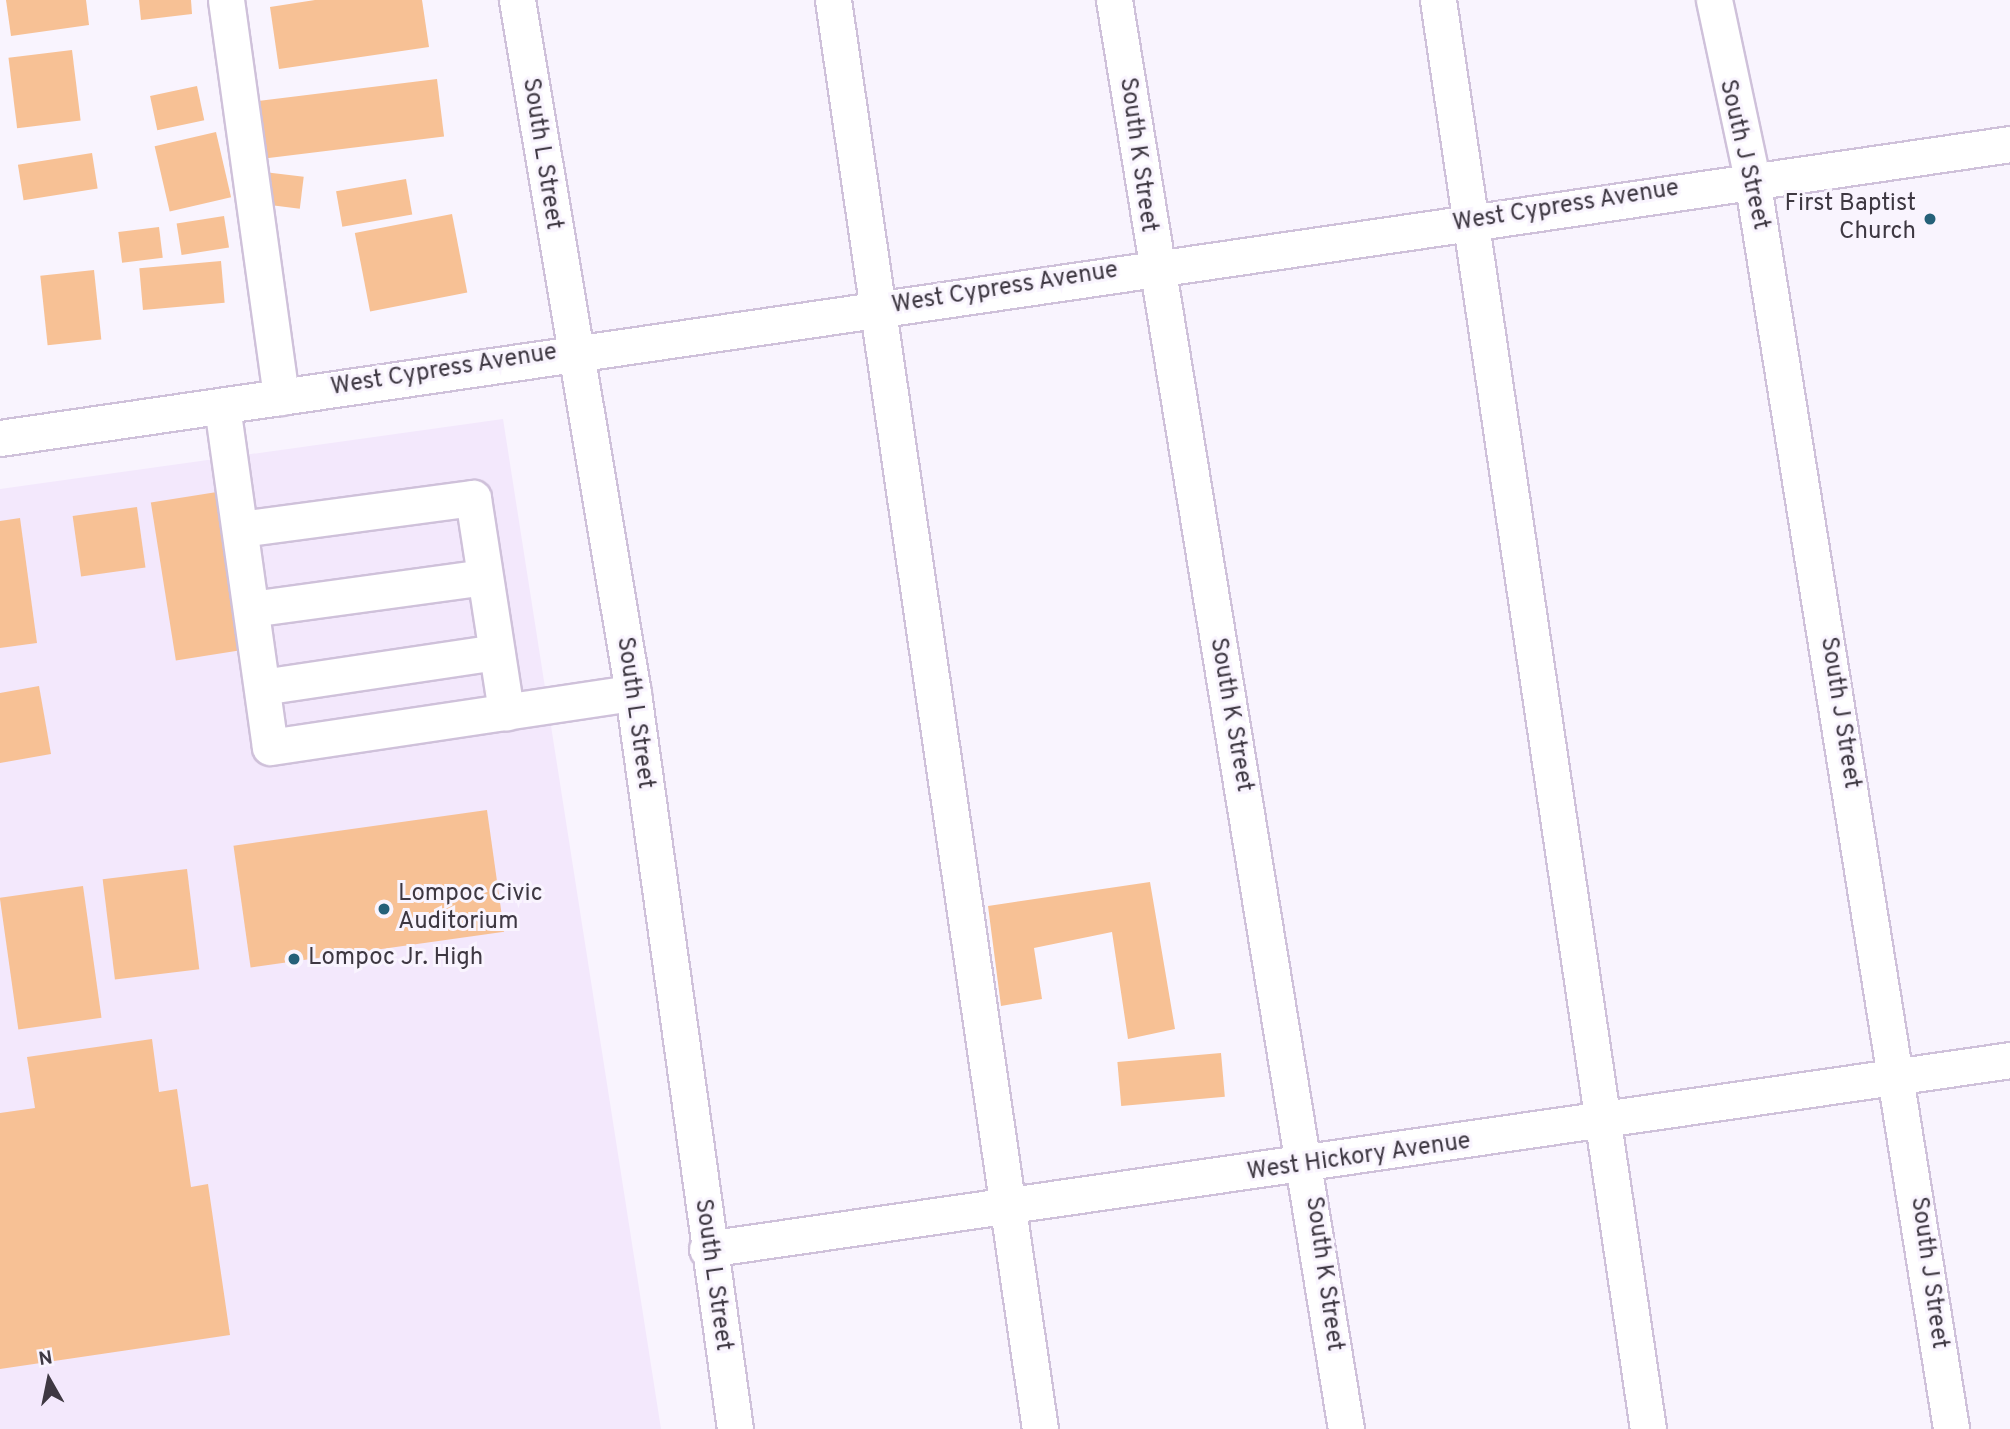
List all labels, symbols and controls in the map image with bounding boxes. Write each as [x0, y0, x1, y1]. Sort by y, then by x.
street label: South L Street [515, 76, 567, 232]
street label: South K Street [1112, 76, 1162, 234]
street label: South J Street [1712, 77, 1774, 233]
street label: West Cypress Avenue [1450, 175, 1682, 239]
place label: First Baptist Church [1785, 191, 1916, 247]
marker: First Baptist Church [1922, 211, 1938, 227]
street label: West Cypress Avenue [889, 257, 1121, 321]
street label: West Cypress Avenue [328, 339, 560, 403]
street label: South L Street [609, 635, 659, 791]
street label: South J Street [1813, 635, 1865, 791]
street label: South K Street [1202, 636, 1258, 794]
place label: Lompoc Civic Auditorium [398, 881, 543, 937]
marker: Lompoc Civic Auditorium [376, 901, 392, 917]
place label: Lompoc Jr. High [308, 945, 483, 973]
marker: Lompoc Jr. High [286, 951, 302, 967]
street label: West Hickory Avenue [1245, 1128, 1473, 1188]
street label: South K Street [1298, 1195, 1348, 1353]
street label: South J Street [1903, 1195, 1953, 1351]
street label: South L Street [687, 1197, 737, 1353]
north arrow [14, 1345, 84, 1415]
text: N [37, 1346, 54, 1372]

